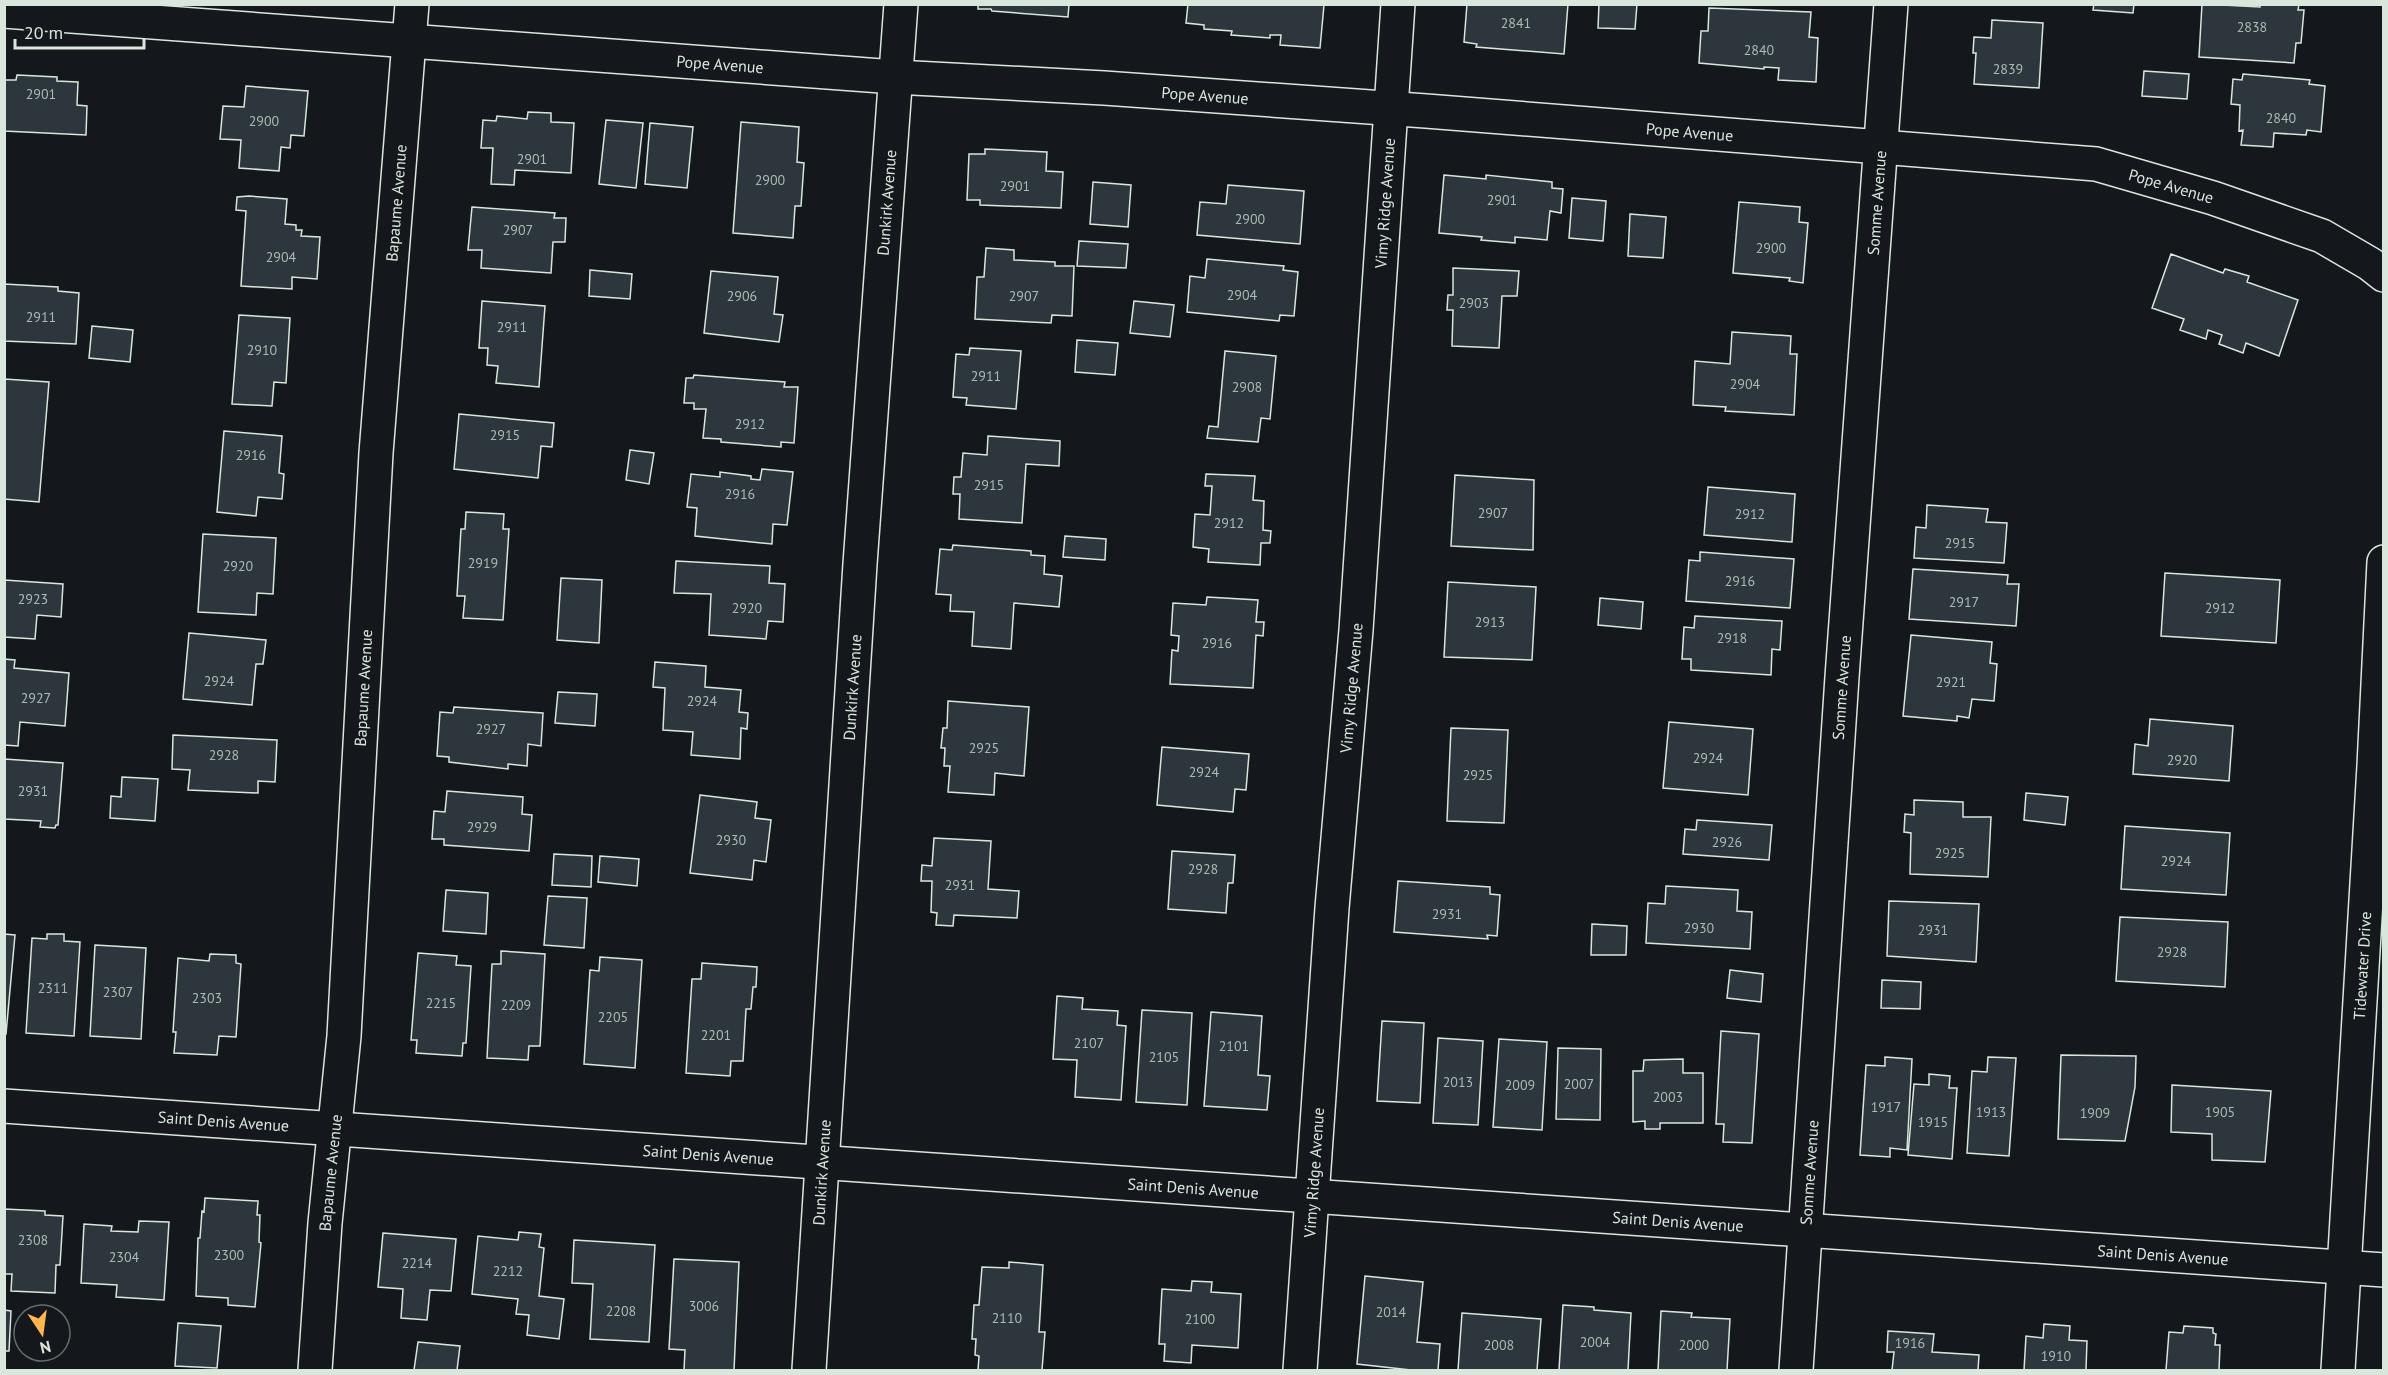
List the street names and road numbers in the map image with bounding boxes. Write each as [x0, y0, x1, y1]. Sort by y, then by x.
street label: Pope Avenue [676, 51, 764, 77]
street label: Pope Avenue [1161, 82, 1249, 108]
street label: Pope Avenue [1645, 118, 1734, 145]
street label: Vimy Ridge Avenue [1370, 137, 1399, 270]
street label: Bapaume Avenue [381, 144, 411, 262]
street label: Dunkirk Avenue [873, 149, 900, 256]
street label: Somme Avenue [1863, 150, 1890, 256]
street label: Pope Avenue [2126, 164, 2216, 208]
street label: Vimy Ridge Avenue [1335, 622, 1366, 755]
street label: Bapaume Avenue [350, 629, 376, 747]
street label: Dunkirk Avenue [839, 634, 866, 741]
street label: Somme Avenue [1828, 634, 1855, 741]
street label: Tidewater Drive [2349, 911, 2375, 1020]
street label: Saint Denis Avenue [157, 1107, 290, 1136]
street label: Vimy Ridge Avenue [1299, 1107, 1328, 1239]
street label: Bapaume Avenue [314, 1113, 346, 1232]
street label: Dunkirk Avenue [808, 1119, 835, 1226]
street label: Somme Avenue [1796, 1119, 1823, 1225]
street label: Saint Denis Avenue [642, 1140, 775, 1169]
street label: Saint Denis Avenue [1127, 1173, 1259, 1202]
street label: Saint Denis Avenue [1612, 1207, 1744, 1236]
street label: Saint Denis Avenue [2097, 1240, 2229, 1269]

